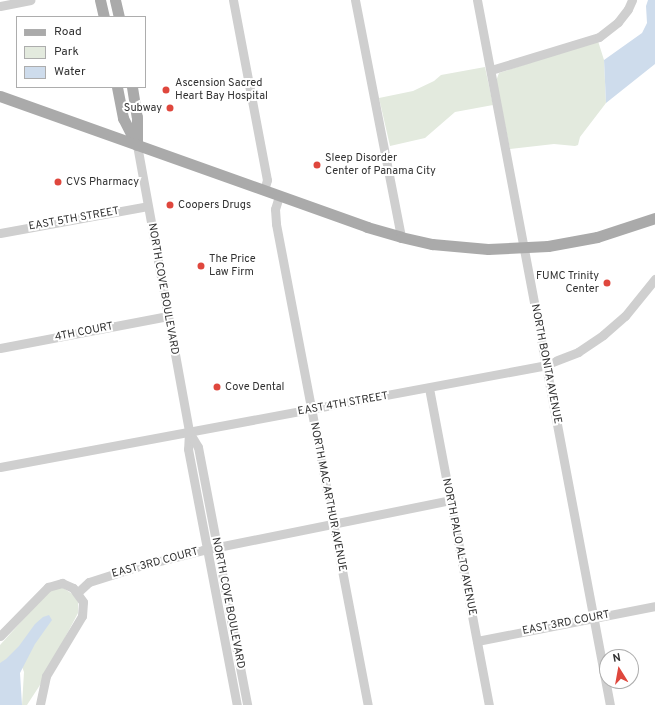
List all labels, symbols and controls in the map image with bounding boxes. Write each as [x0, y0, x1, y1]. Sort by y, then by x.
legend [16, 16, 146, 88]
text: Road [54, 24, 82, 40]
text: Park [54, 44, 79, 60]
text: Water [54, 64, 86, 80]
place label: Ascension Sacred Heart Bay Hospital [175, 77, 268, 103]
marker: Ascension Sacred Heart Bay Hospital [160, 84, 172, 96]
place label: Subway [124, 101, 162, 115]
marker: Subway [165, 103, 175, 113]
place label: Sleep Disorder Center of Panama City [325, 152, 436, 178]
marker: Sleep Disorder Center of Panama City [312, 160, 322, 170]
place label: CVS Pharmacy [66, 175, 139, 189]
marker: CVS Pharmacy [53, 177, 63, 187]
place label: Coopers Drugs [178, 198, 251, 212]
marker: Coopers Drugs [165, 200, 175, 210]
street label: EAST 5TH STREET [27, 205, 121, 233]
street label: NORTH COVE BOULEVARD [145, 222, 181, 356]
place label: The Price Law Firm [209, 253, 256, 279]
marker: The Price Law Firm [196, 261, 206, 271]
place label: FUMC Trinity Center [535, 270, 599, 296]
marker: FUMC Trinity Center [602, 278, 612, 288]
street label: NORTH BONITA AVENUE [528, 303, 564, 425]
street label: 4TH COURT [54, 320, 114, 344]
place label: Cove Dental [225, 380, 284, 394]
marker: Cove Dental [212, 382, 222, 392]
street label: EAST 4TH STREET [297, 390, 389, 418]
street label: NORTH MAC ARTHUR AVENUE [307, 421, 349, 573]
street label: NORTH PALO ALTO AVENUE [439, 477, 479, 617]
street label: NORTH COVE BOULEVARD [209, 536, 247, 670]
street label: EAST 3RD COURT [110, 545, 200, 581]
street label: EAST 3RD COURT [521, 608, 611, 638]
north arrow [599, 649, 639, 689]
text: N [612, 651, 622, 666]

